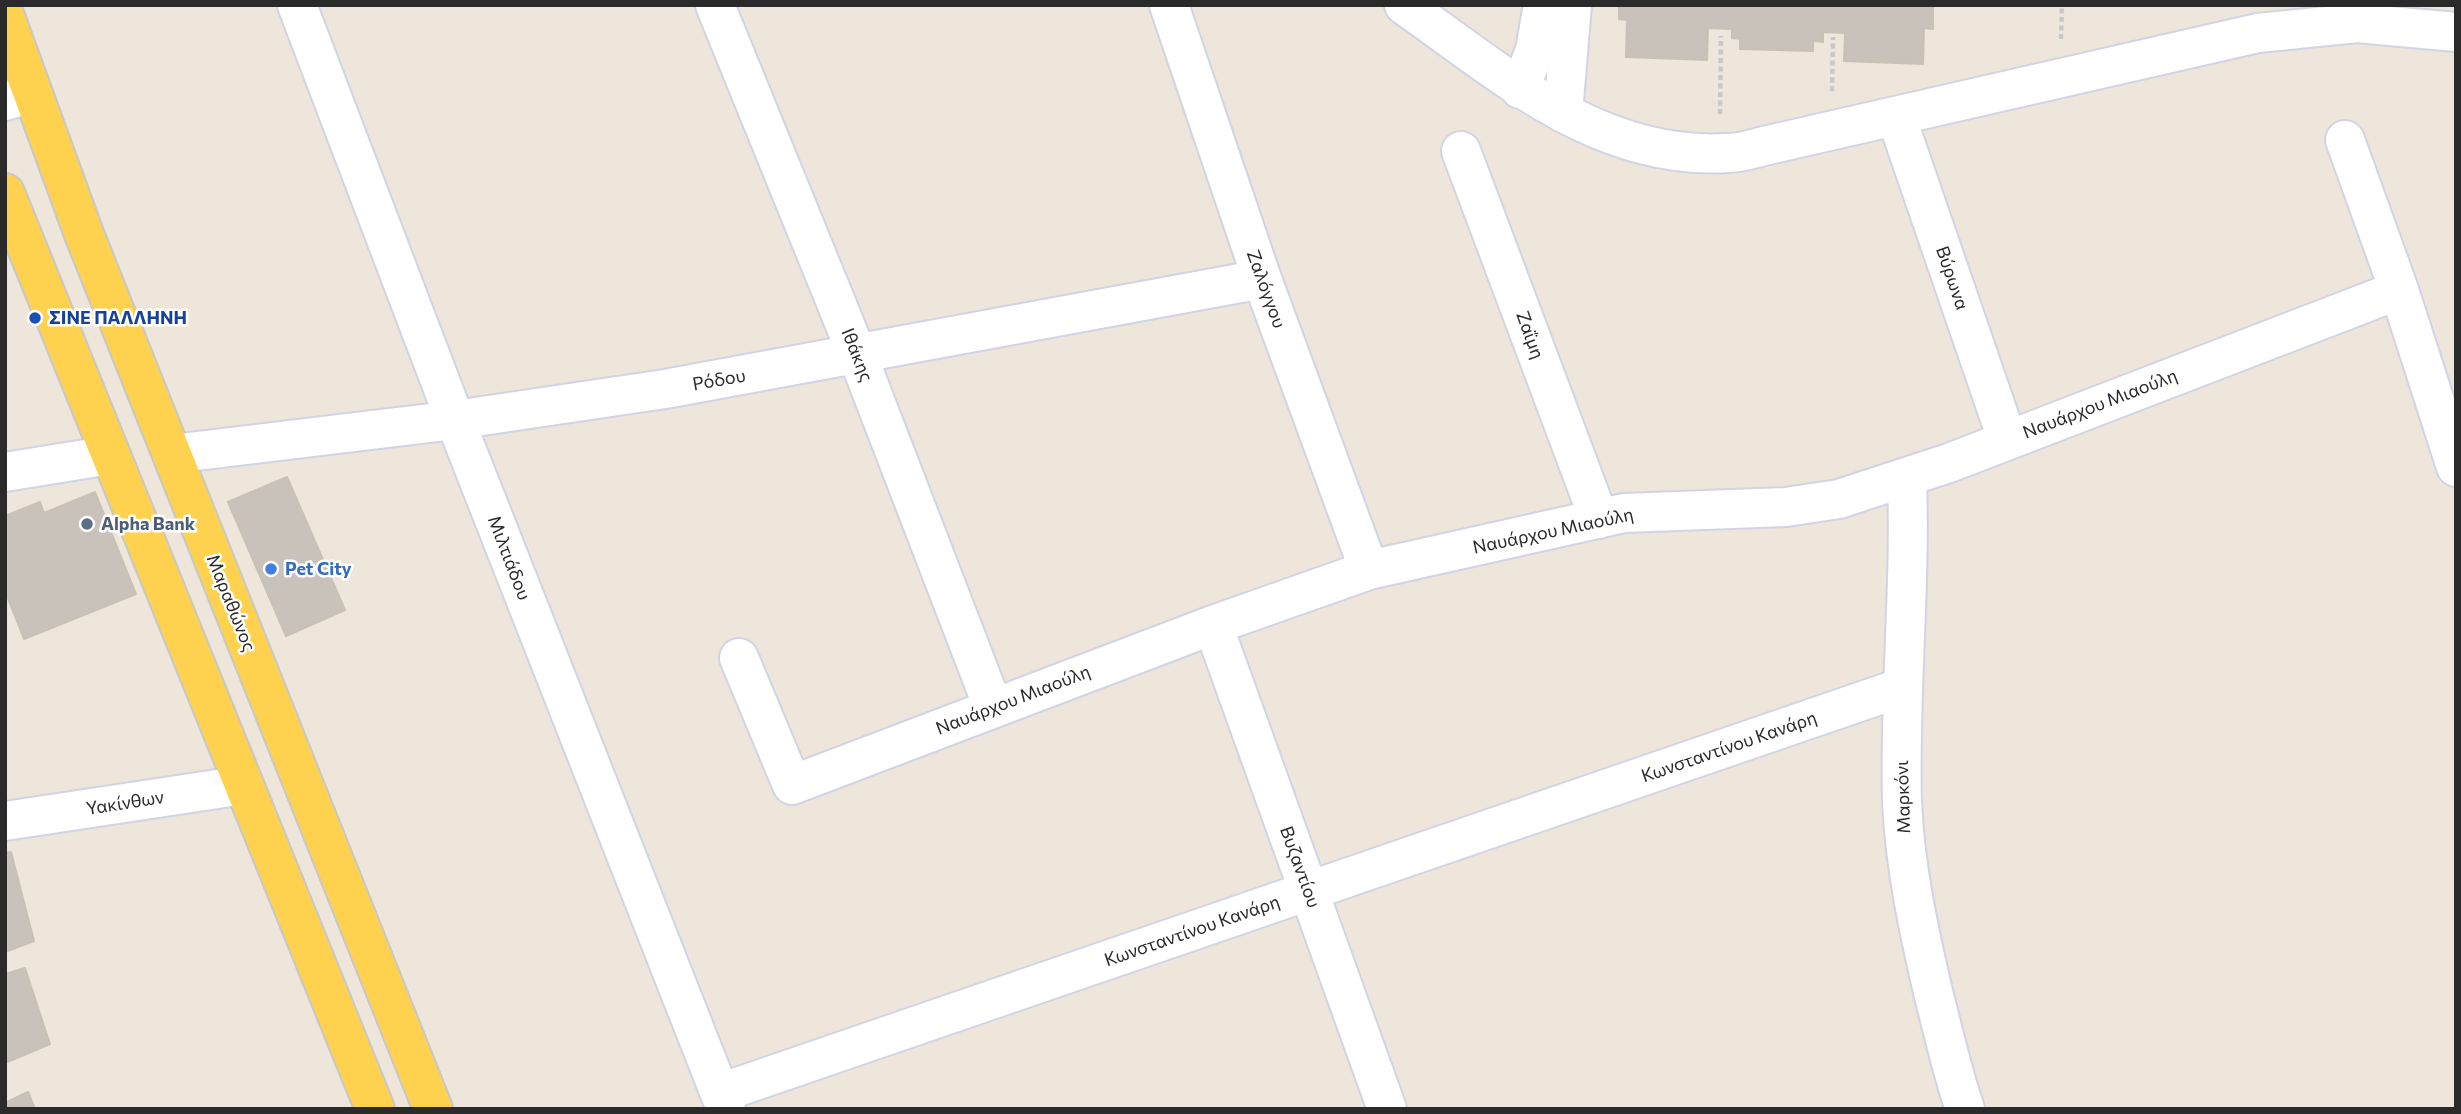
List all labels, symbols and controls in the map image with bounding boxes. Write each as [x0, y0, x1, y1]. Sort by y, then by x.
street label: Βύρωνα [1931, 243, 1973, 313]
street label: Ζαλόγγου [1242, 247, 1290, 331]
place label: ΣΙΝΕ ΠΑΛΛΗΝΗ [49, 307, 187, 329]
street label: Ζαΐμη [1511, 308, 1549, 362]
marker: ΣΙΝΕ ΠΑΛΛΗΝΗ [27, 310, 43, 326]
street label: Ιθάκης [837, 325, 877, 385]
street label: Ρόδου [691, 365, 747, 395]
street label: Ναυάρχου Μιαούλη [2020, 365, 2180, 443]
street label: Ναυάρχου Μιαούλη [1471, 503, 1635, 559]
place label: Alpha Bank [101, 513, 195, 535]
street label: Μιλτιάδου [483, 513, 535, 603]
marker: Alpha Bank [79, 516, 95, 532]
street label: Μαραθώνος [202, 551, 260, 655]
place label: Pet City [285, 558, 352, 580]
marker: Pet City [263, 561, 279, 577]
street label: Ναυάρχου Μιαούλη [933, 661, 1093, 739]
street label: Κωνσταντίνου Κανάρη [1638, 707, 1820, 787]
street label: Μαρκόνι [1891, 760, 1915, 834]
street label: Υακίνθων [85, 786, 165, 820]
street label: Βυζαντίου [1275, 823, 1325, 911]
street label: Κωνσταντίνου Κανάρη [1101, 891, 1283, 971]

